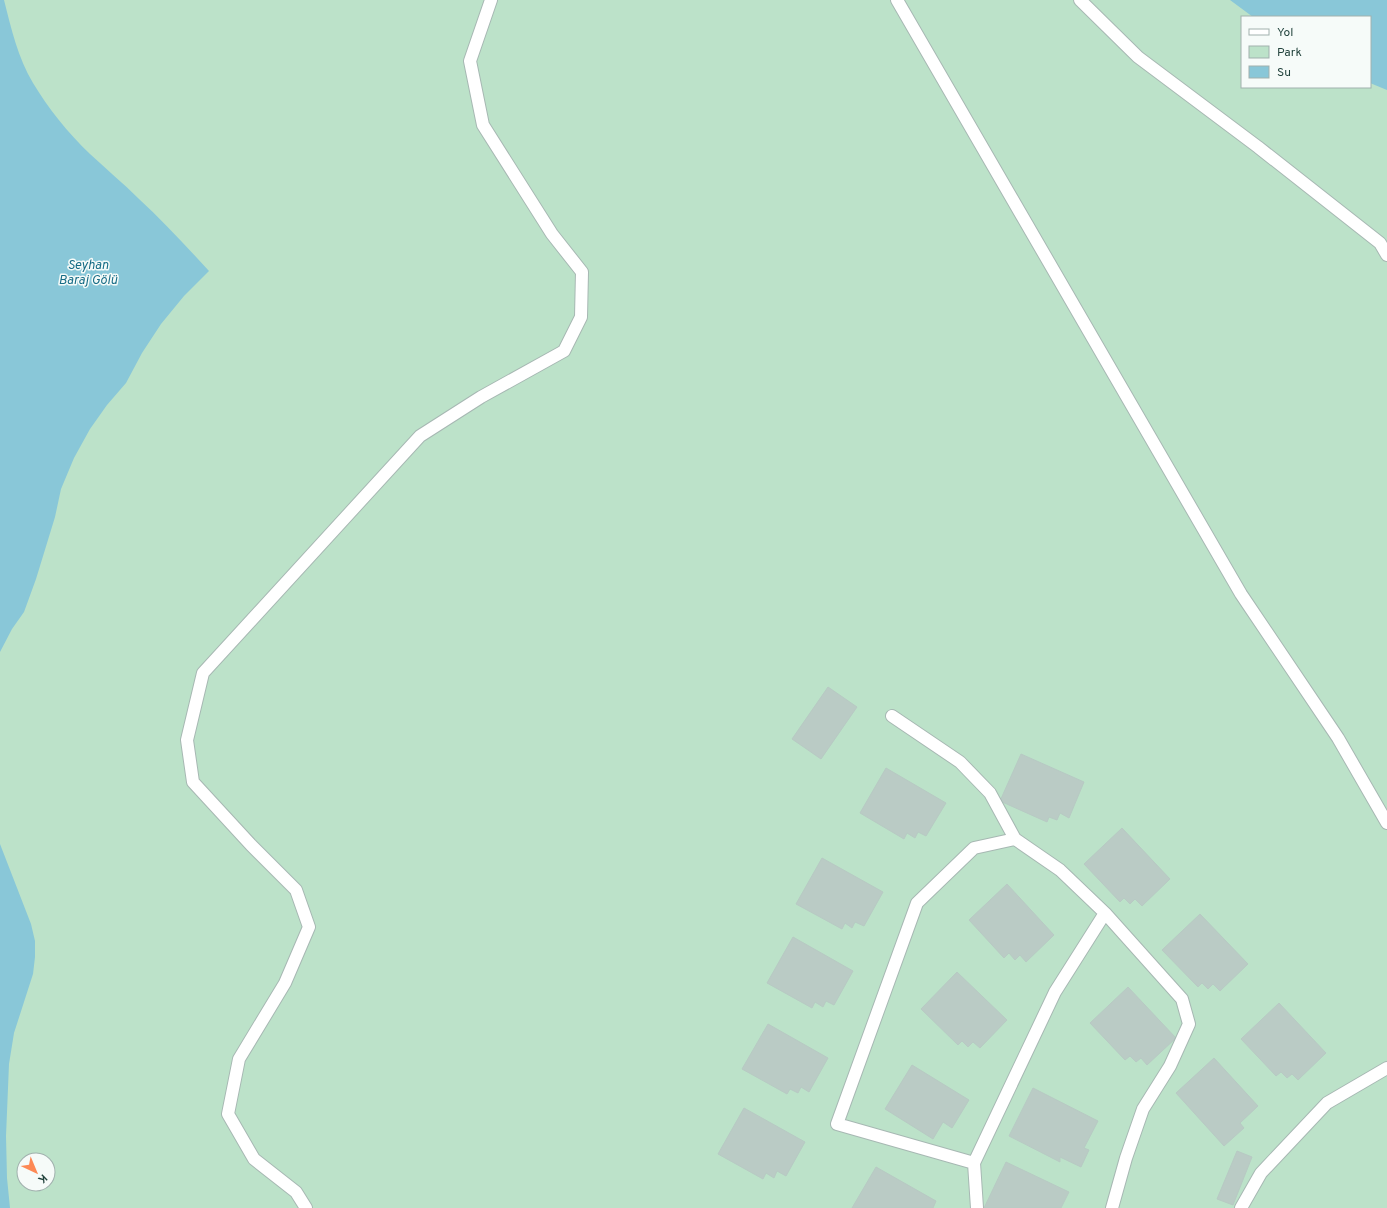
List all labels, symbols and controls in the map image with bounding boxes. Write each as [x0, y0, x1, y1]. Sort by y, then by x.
legend [1241, 16, 1371, 88]
text: Yol [1277, 25, 1293, 41]
text: Park [1277, 45, 1302, 61]
text: Su [1277, 65, 1291, 81]
water label: Seyhan Baraj Gölü [59, 258, 118, 289]
north arrow [16, 1152, 56, 1192]
text: K [34, 1171, 50, 1186]

